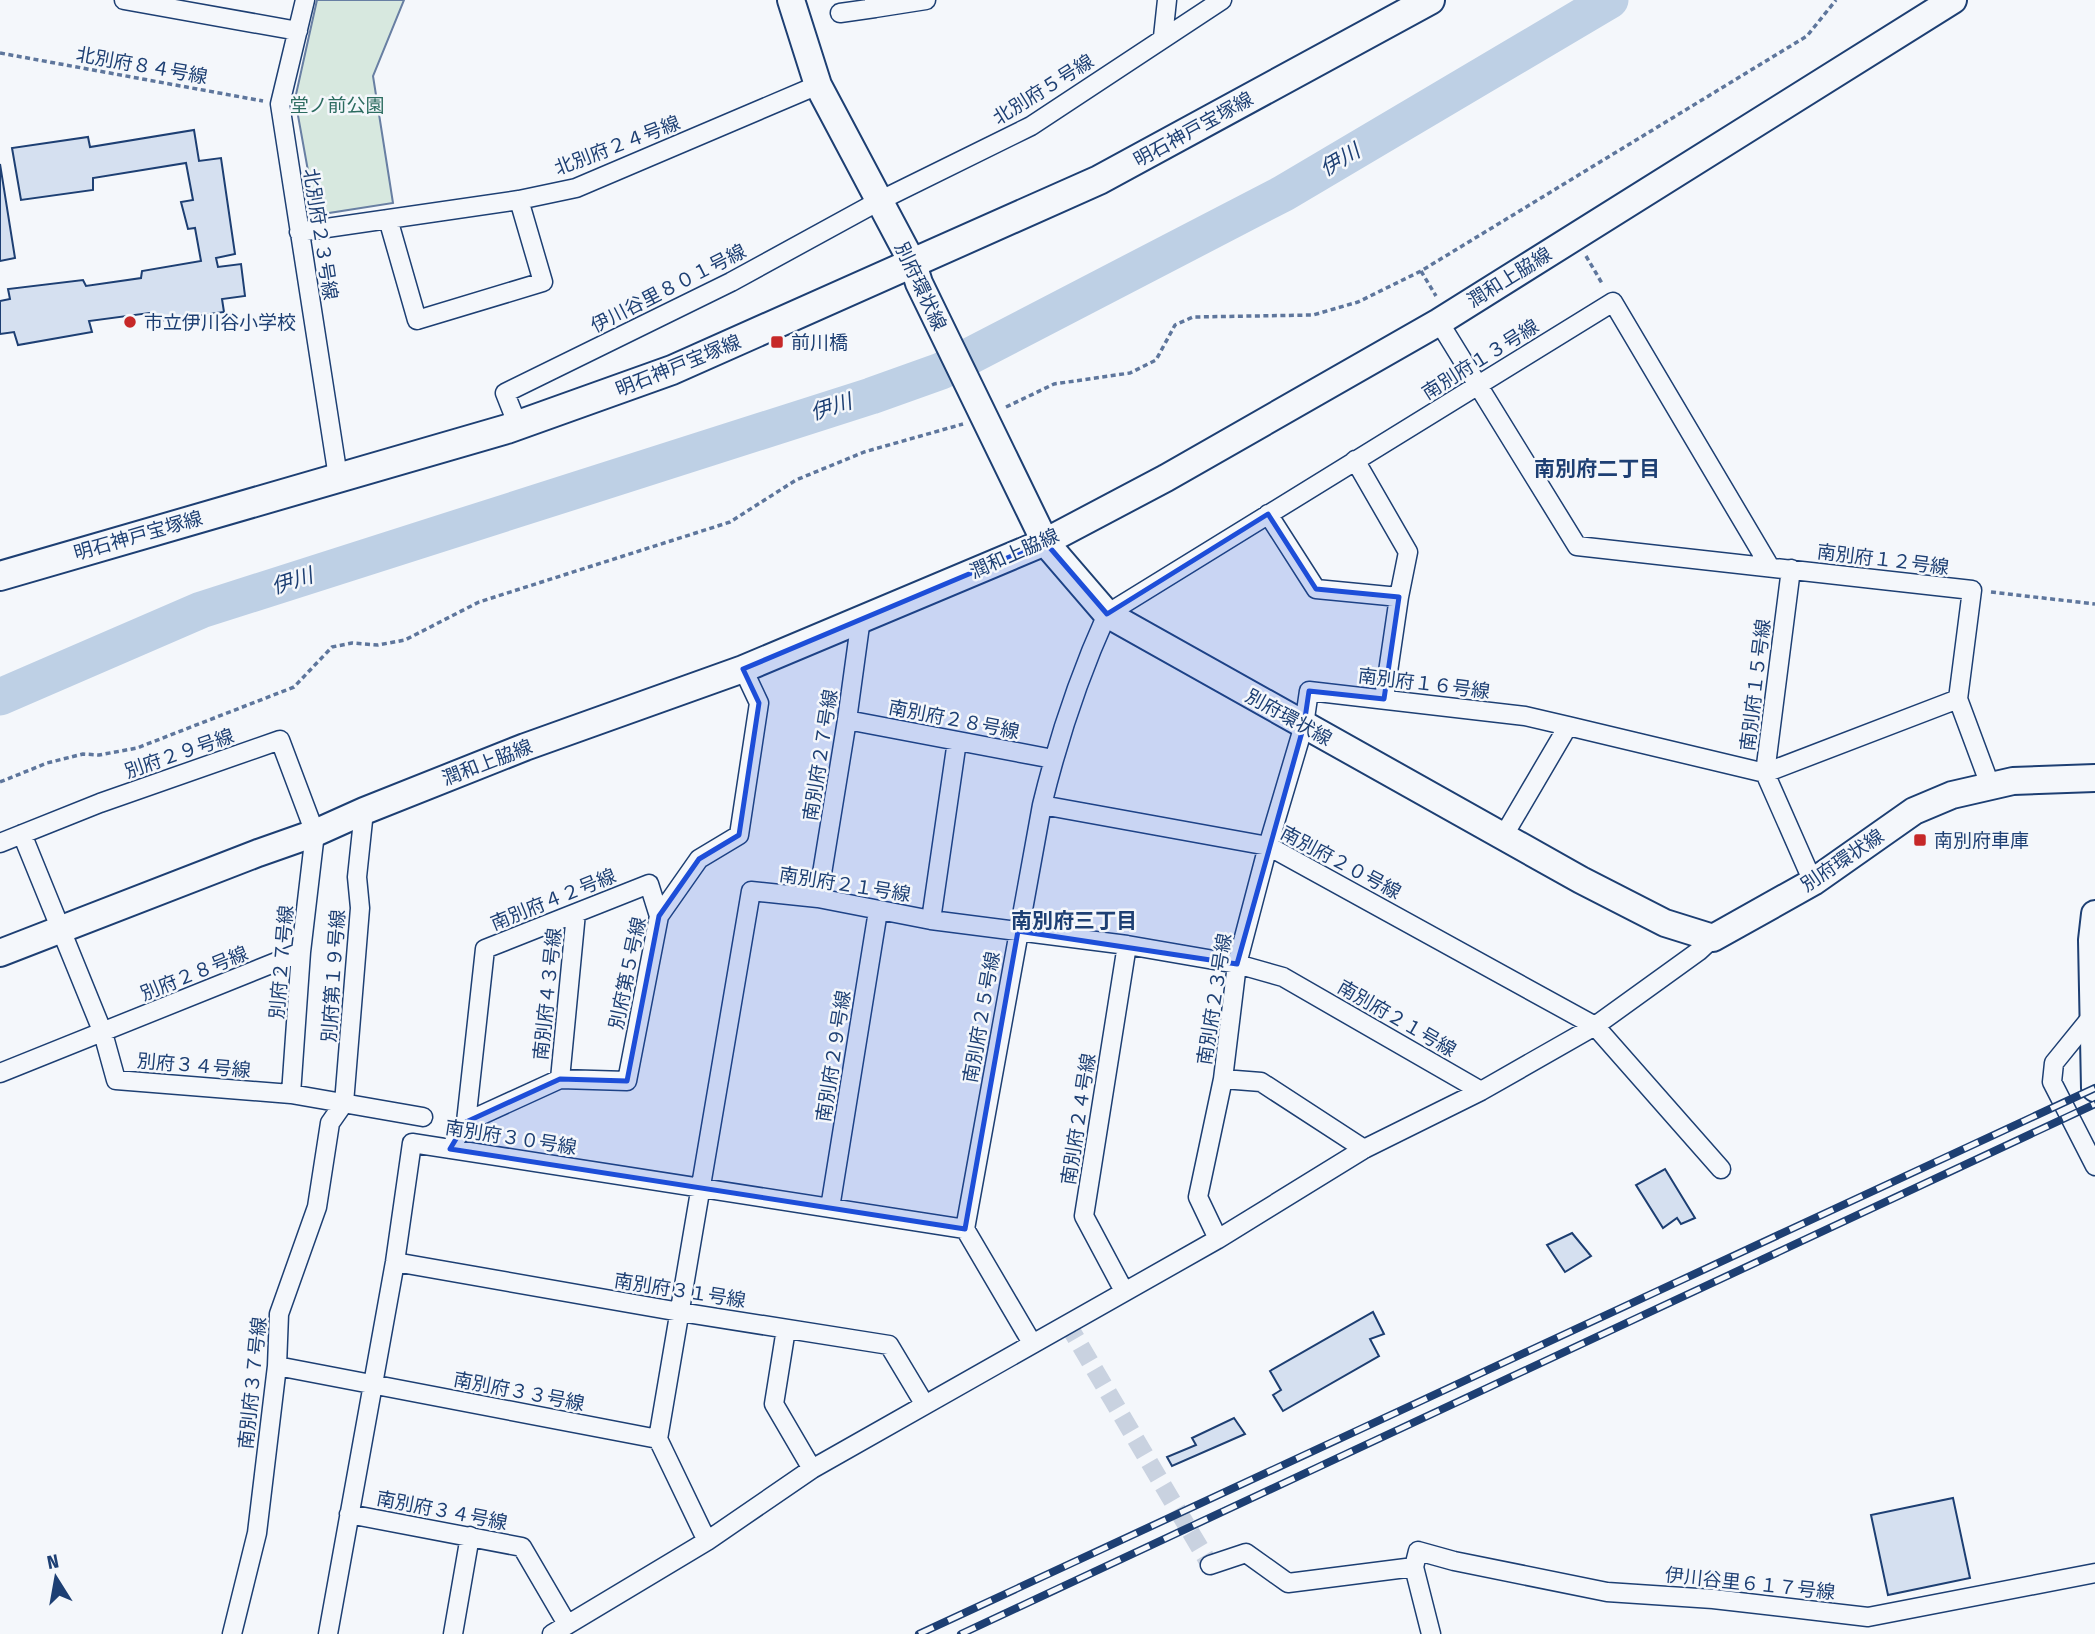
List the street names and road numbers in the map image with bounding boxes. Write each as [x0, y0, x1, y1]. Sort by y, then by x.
street label: 北別府８４号線 [74, 43, 209, 88]
street label: 北別府５号線 [989, 49, 1098, 129]
street label: 明石神戸宝塚線 [1129, 87, 1257, 172]
street label: 北別府２４号線 [551, 111, 683, 180]
street label: 北別府２３号線 [299, 167, 342, 302]
street label: 別府環状線 [890, 238, 951, 334]
street label: 伊川谷里８０１号線 [587, 239, 750, 338]
street label: 潤和上脇線 [1463, 242, 1556, 312]
street label: 南別府１３号線 [1418, 314, 1543, 404]
street label: 明石神戸宝塚線 [612, 330, 744, 401]
street label: 明石神戸宝塚線 [71, 506, 205, 565]
street label: 潤和上脇線 [966, 524, 1062, 583]
street label: 南別府１２号線 [1816, 540, 1950, 579]
street label: 南別府１５号線 [1736, 618, 1775, 752]
street label: 南別府１６号線 [1357, 664, 1491, 703]
street label: 別府環状線 [1242, 684, 1336, 751]
street label: 南別府２７号線 [799, 688, 842, 823]
street label: 南別府２８号線 [886, 696, 1021, 743]
street label: 別府２９号線 [122, 724, 237, 783]
street label: 潤和上脇線 [439, 735, 536, 790]
street label: 南別府２０号線 [1277, 821, 1405, 904]
street label: 別府環状線 [1796, 824, 1888, 897]
street label: 南別府２１号線 [777, 863, 912, 906]
street label: 南別府４２号線 [487, 864, 619, 935]
street label: 別府２７号線 [265, 904, 298, 1020]
street label: 別府第１９号線 [317, 909, 350, 1043]
street label: 別府第５号線 [604, 915, 651, 1031]
street label: 南別府４３号線 [529, 927, 566, 1061]
street label: 南別府２３号線 [1193, 932, 1236, 1067]
street label: 別府２８号線 [137, 941, 251, 1005]
street label: 南別府２５号線 [959, 950, 1004, 1085]
street label: 南別府２１号線 [1333, 975, 1460, 1062]
street label: 南別府２９号線 [812, 989, 855, 1124]
street label: 別府３４号線 [136, 1049, 252, 1082]
street label: 南別府２４号線 [1057, 1052, 1100, 1187]
street label: 南別府３０号線 [443, 1116, 578, 1159]
street label: 南別府３１号線 [612, 1269, 747, 1312]
street label: 南別府３７号線 [234, 1316, 271, 1450]
street label: 南別府３３号線 [451, 1368, 586, 1415]
street label: 南別府３４号線 [374, 1487, 509, 1534]
street label: 伊川谷里６１７号線 [1664, 1563, 1836, 1604]

